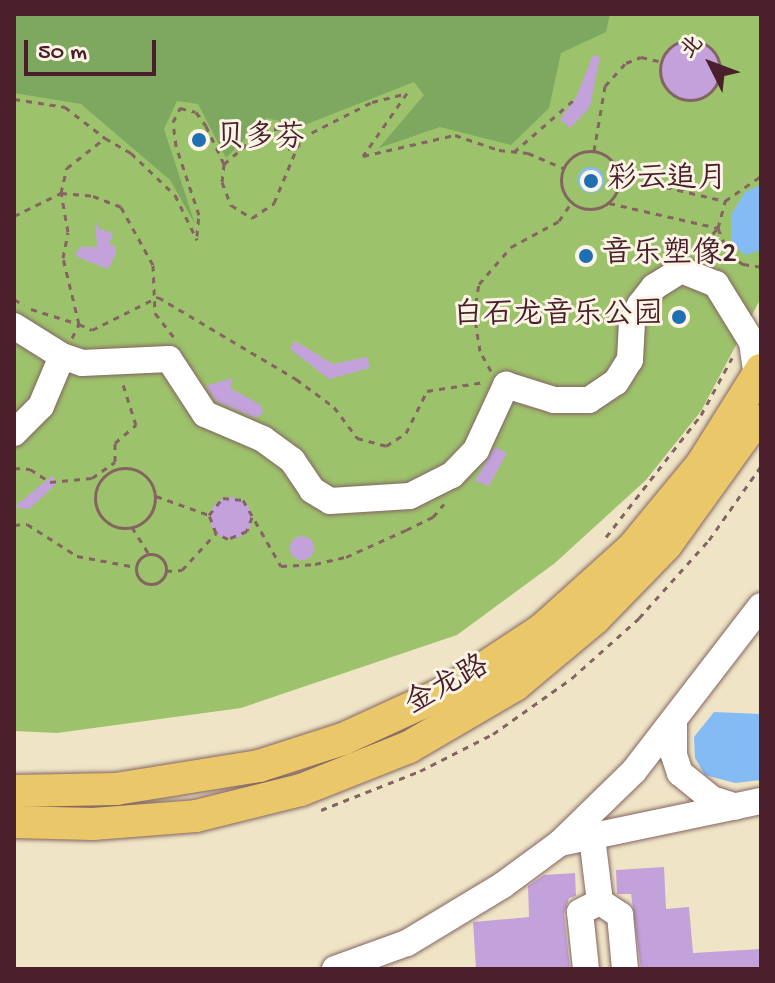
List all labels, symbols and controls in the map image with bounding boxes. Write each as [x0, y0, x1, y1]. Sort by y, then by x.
scale bar [28, 24, 160, 74]
north arrow [671, 24, 751, 104]
text: 北 [676, 31, 710, 65]
text: 50 m [38, 39, 87, 68]
place label: 贝多芬 [215, 122, 305, 158]
marker: 贝多芬 [190, 131, 208, 149]
place label: 彩云追月 [607, 163, 727, 199]
marker: 彩云追月 [582, 172, 600, 190]
place label: 音乐塑像2 [602, 238, 737, 274]
marker: 音乐塑像2 [577, 247, 595, 265]
place label: 白石龙音乐公园 [453, 299, 663, 335]
marker: 白石龙音乐公园 [670, 308, 688, 326]
street label: 金龙路 [400, 649, 496, 725]

